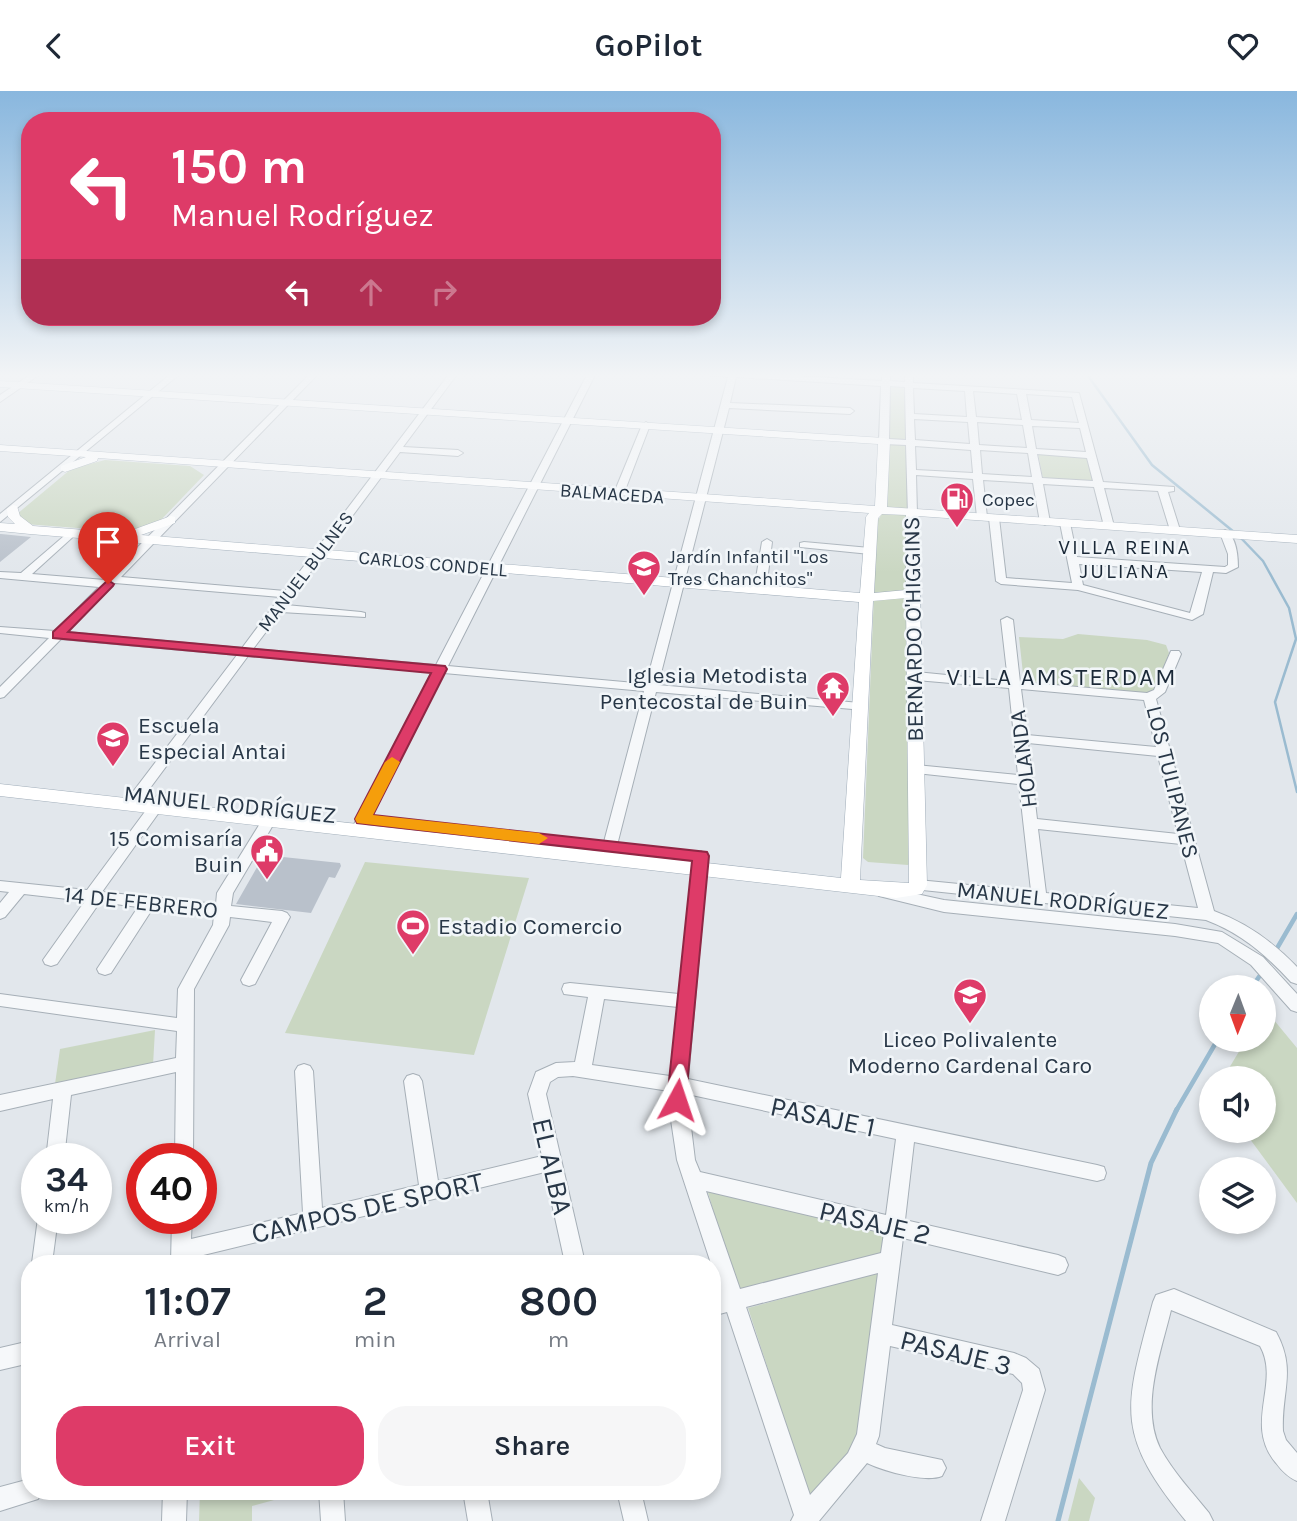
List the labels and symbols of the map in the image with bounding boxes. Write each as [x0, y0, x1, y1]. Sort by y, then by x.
street label: BALMACEDA [559, 479, 665, 509]
fuel station icon: Copec [938, 480, 976, 529]
place label: Copec [982, 489, 1035, 511]
street label: MANUEL BULNES [253, 507, 358, 636]
pin [78, 512, 138, 584]
street label: BERNARDO O'HIGGINS [898, 516, 929, 742]
district label: VILLA REINA JULIANA [1058, 535, 1192, 583]
place label: Jardín Infantil "Los Tres Chanchitos" [668, 546, 829, 590]
street label: CARLOS CONDELL [358, 547, 508, 581]
school or university icon: Jardín Infantil "Los Tres Chanchitos" [625, 548, 663, 597]
place label: Iglesia Metodista Pentecostal de Buin [600, 662, 808, 715]
district label: VILLA AMSTERDAM [947, 663, 1177, 691]
temple icon: Iglesia Metodista Pentecostal de Buin [814, 669, 852, 718]
street label: LOS TULIPANES [1141, 703, 1205, 861]
street label: HOLANDA [1004, 709, 1043, 809]
place label: Escuela Especial Antai [138, 712, 287, 765]
school or university icon: Escuela Especial Antai [94, 719, 132, 768]
street label: MANUEL RODRÍGUEZ [122, 780, 338, 829]
place label: 15 Comisaría Buin [109, 825, 243, 878]
public building icon: 15 Comisaría Buin [248, 832, 286, 881]
street label: MANUEL RODRÍGUEZ [955, 876, 1171, 925]
street label: 14 DE FEBRERO [63, 881, 219, 924]
sports icon: Estadio Comercio [394, 907, 432, 956]
place label: Estadio Comercio [438, 913, 622, 940]
north arrow [1199, 975, 1276, 1052]
school or university icon: Liceo Polivalente Moderno Cardenal Caro [951, 976, 989, 1025]
place label: Liceo Polivalente Moderno Cardenal Caro [848, 1026, 1092, 1079]
position arrow [640, 1063, 714, 1137]
street label: PASAJE 1 [767, 1089, 878, 1144]
street label: EL ALBA [525, 1115, 580, 1218]
speed limit sign: 40 [126, 1143, 217, 1234]
street label: CAMPOS DE SPORT [248, 1165, 486, 1250]
street label: PASAJE 2 [816, 1194, 934, 1251]
street label: PASAJE 3 [897, 1323, 1015, 1382]

